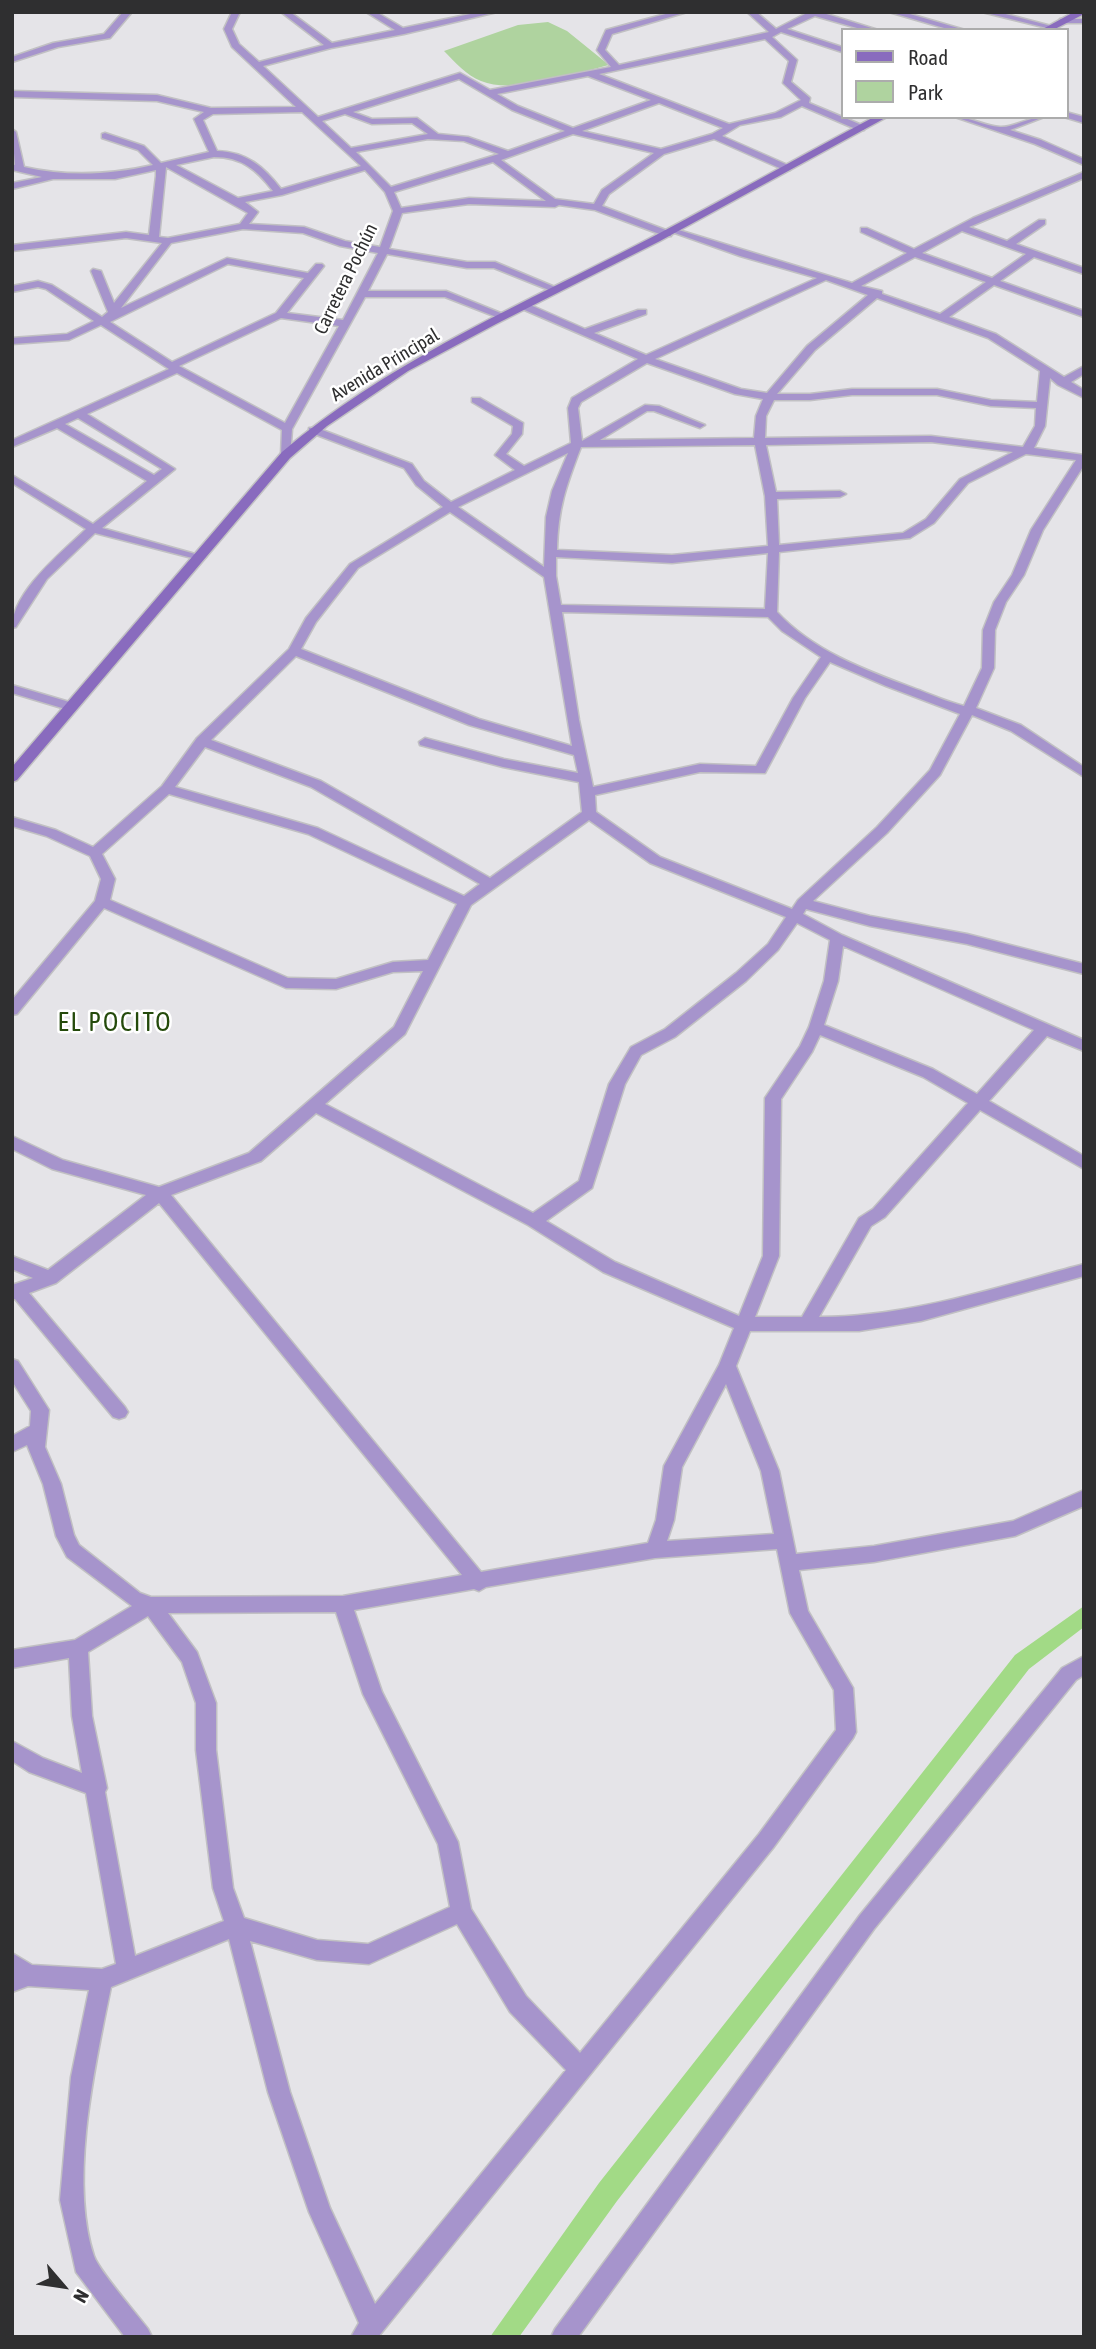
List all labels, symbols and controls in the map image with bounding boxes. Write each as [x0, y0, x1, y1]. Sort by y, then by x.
legend [841, 28, 1068, 119]
text: Road [908, 45, 948, 69]
text: Park [908, 80, 943, 104]
street label: Carretera Pochún [309, 220, 383, 338]
street label: Avenida Principal [327, 324, 443, 406]
district label: EL POCITO [59, 1007, 171, 1039]
north arrow [28, 2251, 98, 2321]
text: N [69, 2286, 94, 2306]

